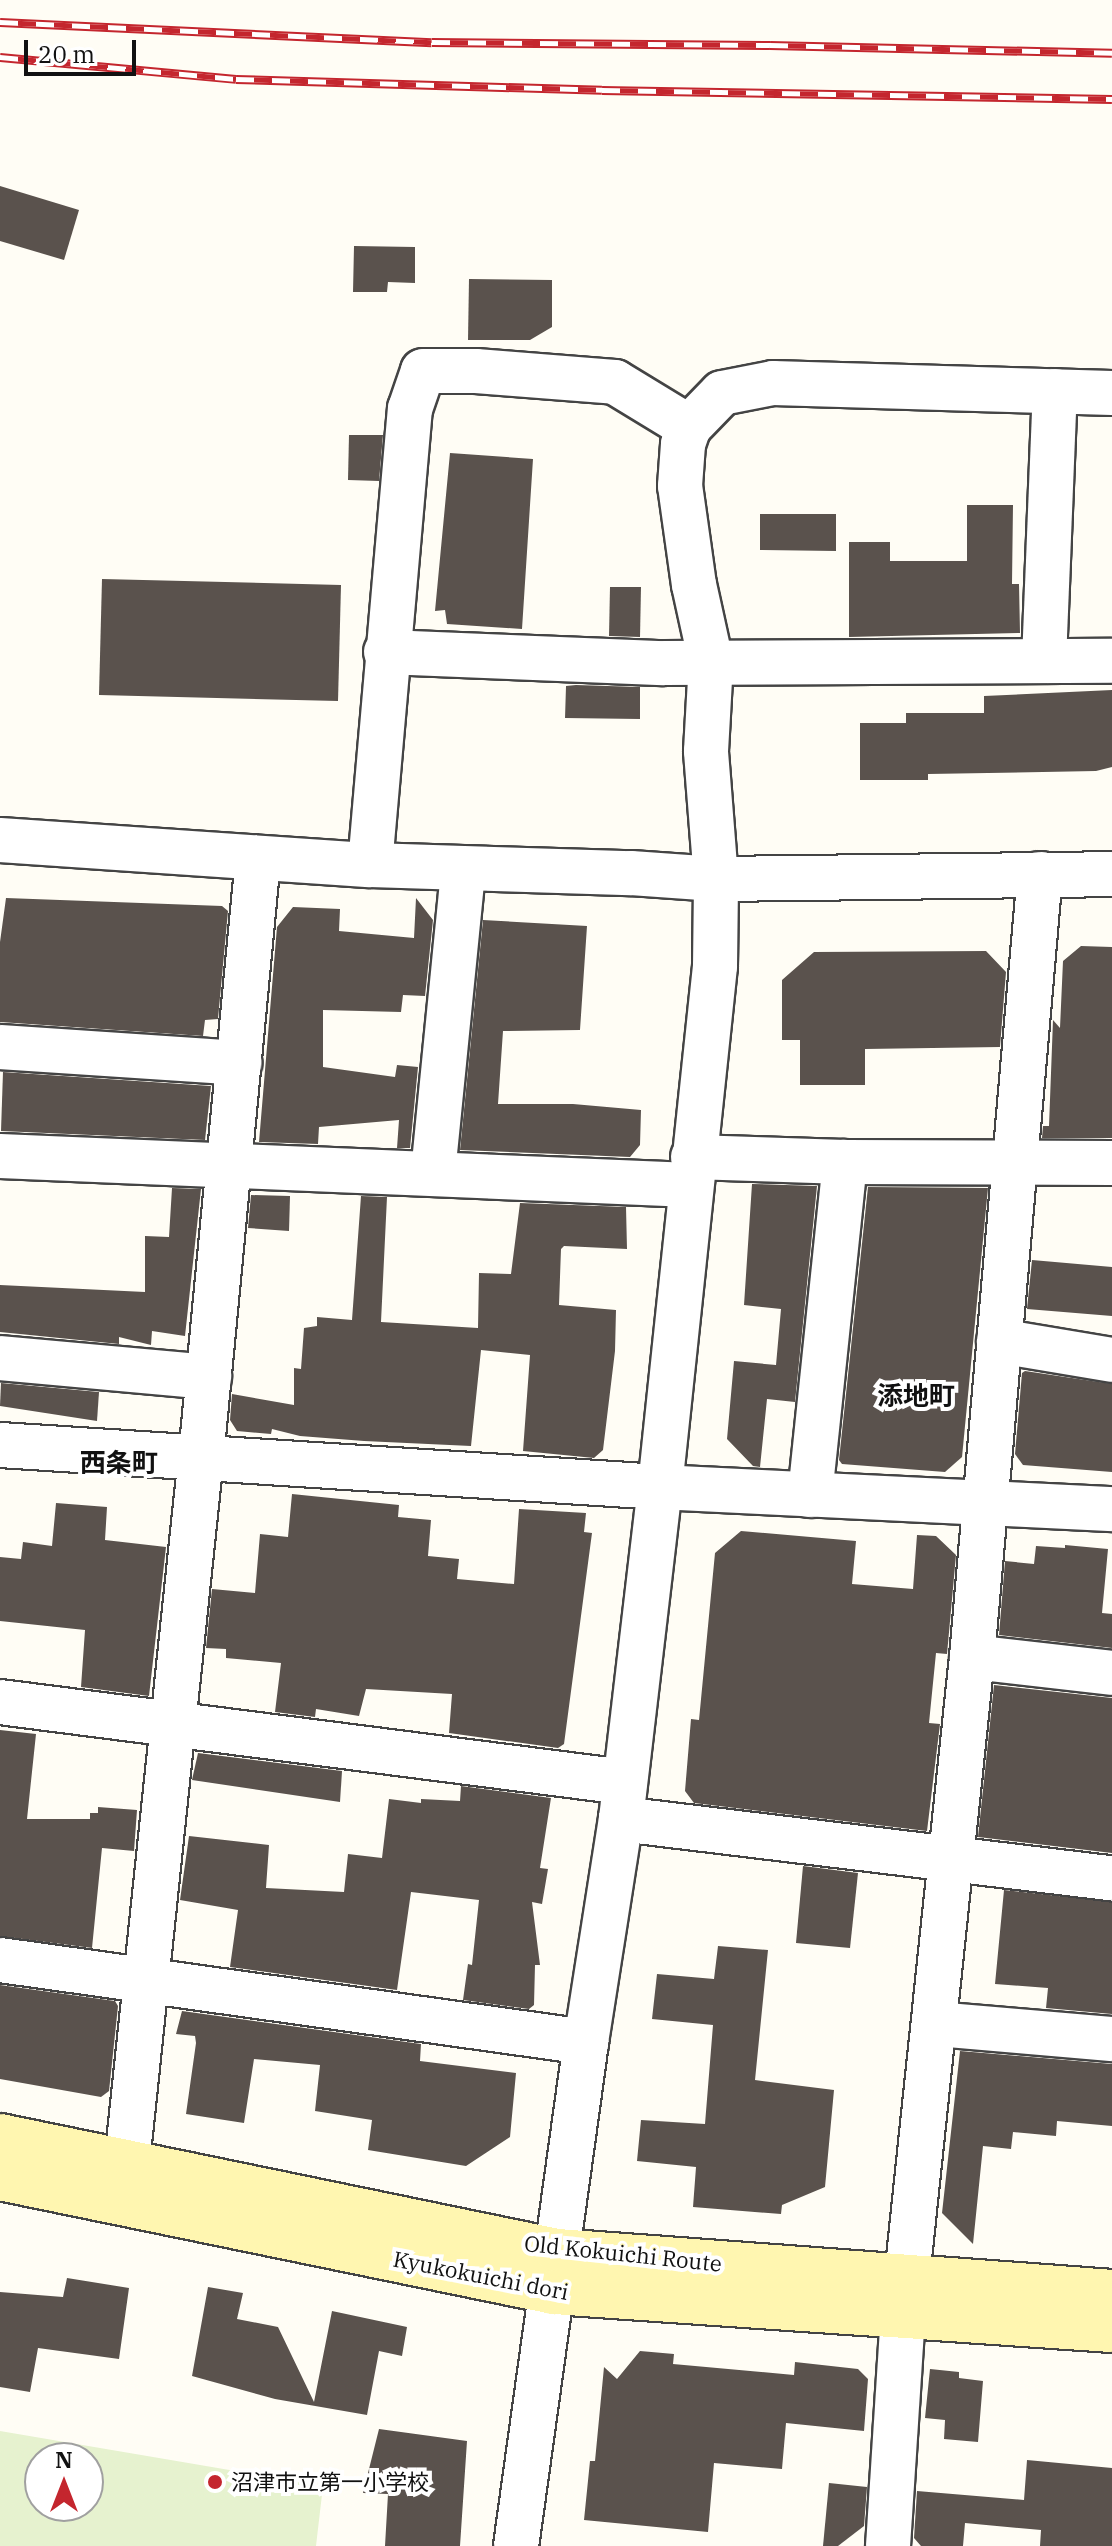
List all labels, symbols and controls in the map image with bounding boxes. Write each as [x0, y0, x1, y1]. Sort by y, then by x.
scale bar [28, 24, 140, 74]
text: 20 m [38, 38, 95, 70]
district label: 添地町 [877, 1380, 955, 1412]
district label: 西条町 [80, 1447, 158, 1479]
street label: Old Kokuichi Route [523, 2229, 723, 2277]
street label: Kyukokuichi dori [391, 2245, 571, 2305]
north arrow [24, 2442, 104, 2522]
text: N [55, 2445, 73, 2474]
place label: 沼津市立第一小学校 [231, 2469, 429, 2495]
marker: 沼津市立第一小学校 [206, 2473, 224, 2491]

